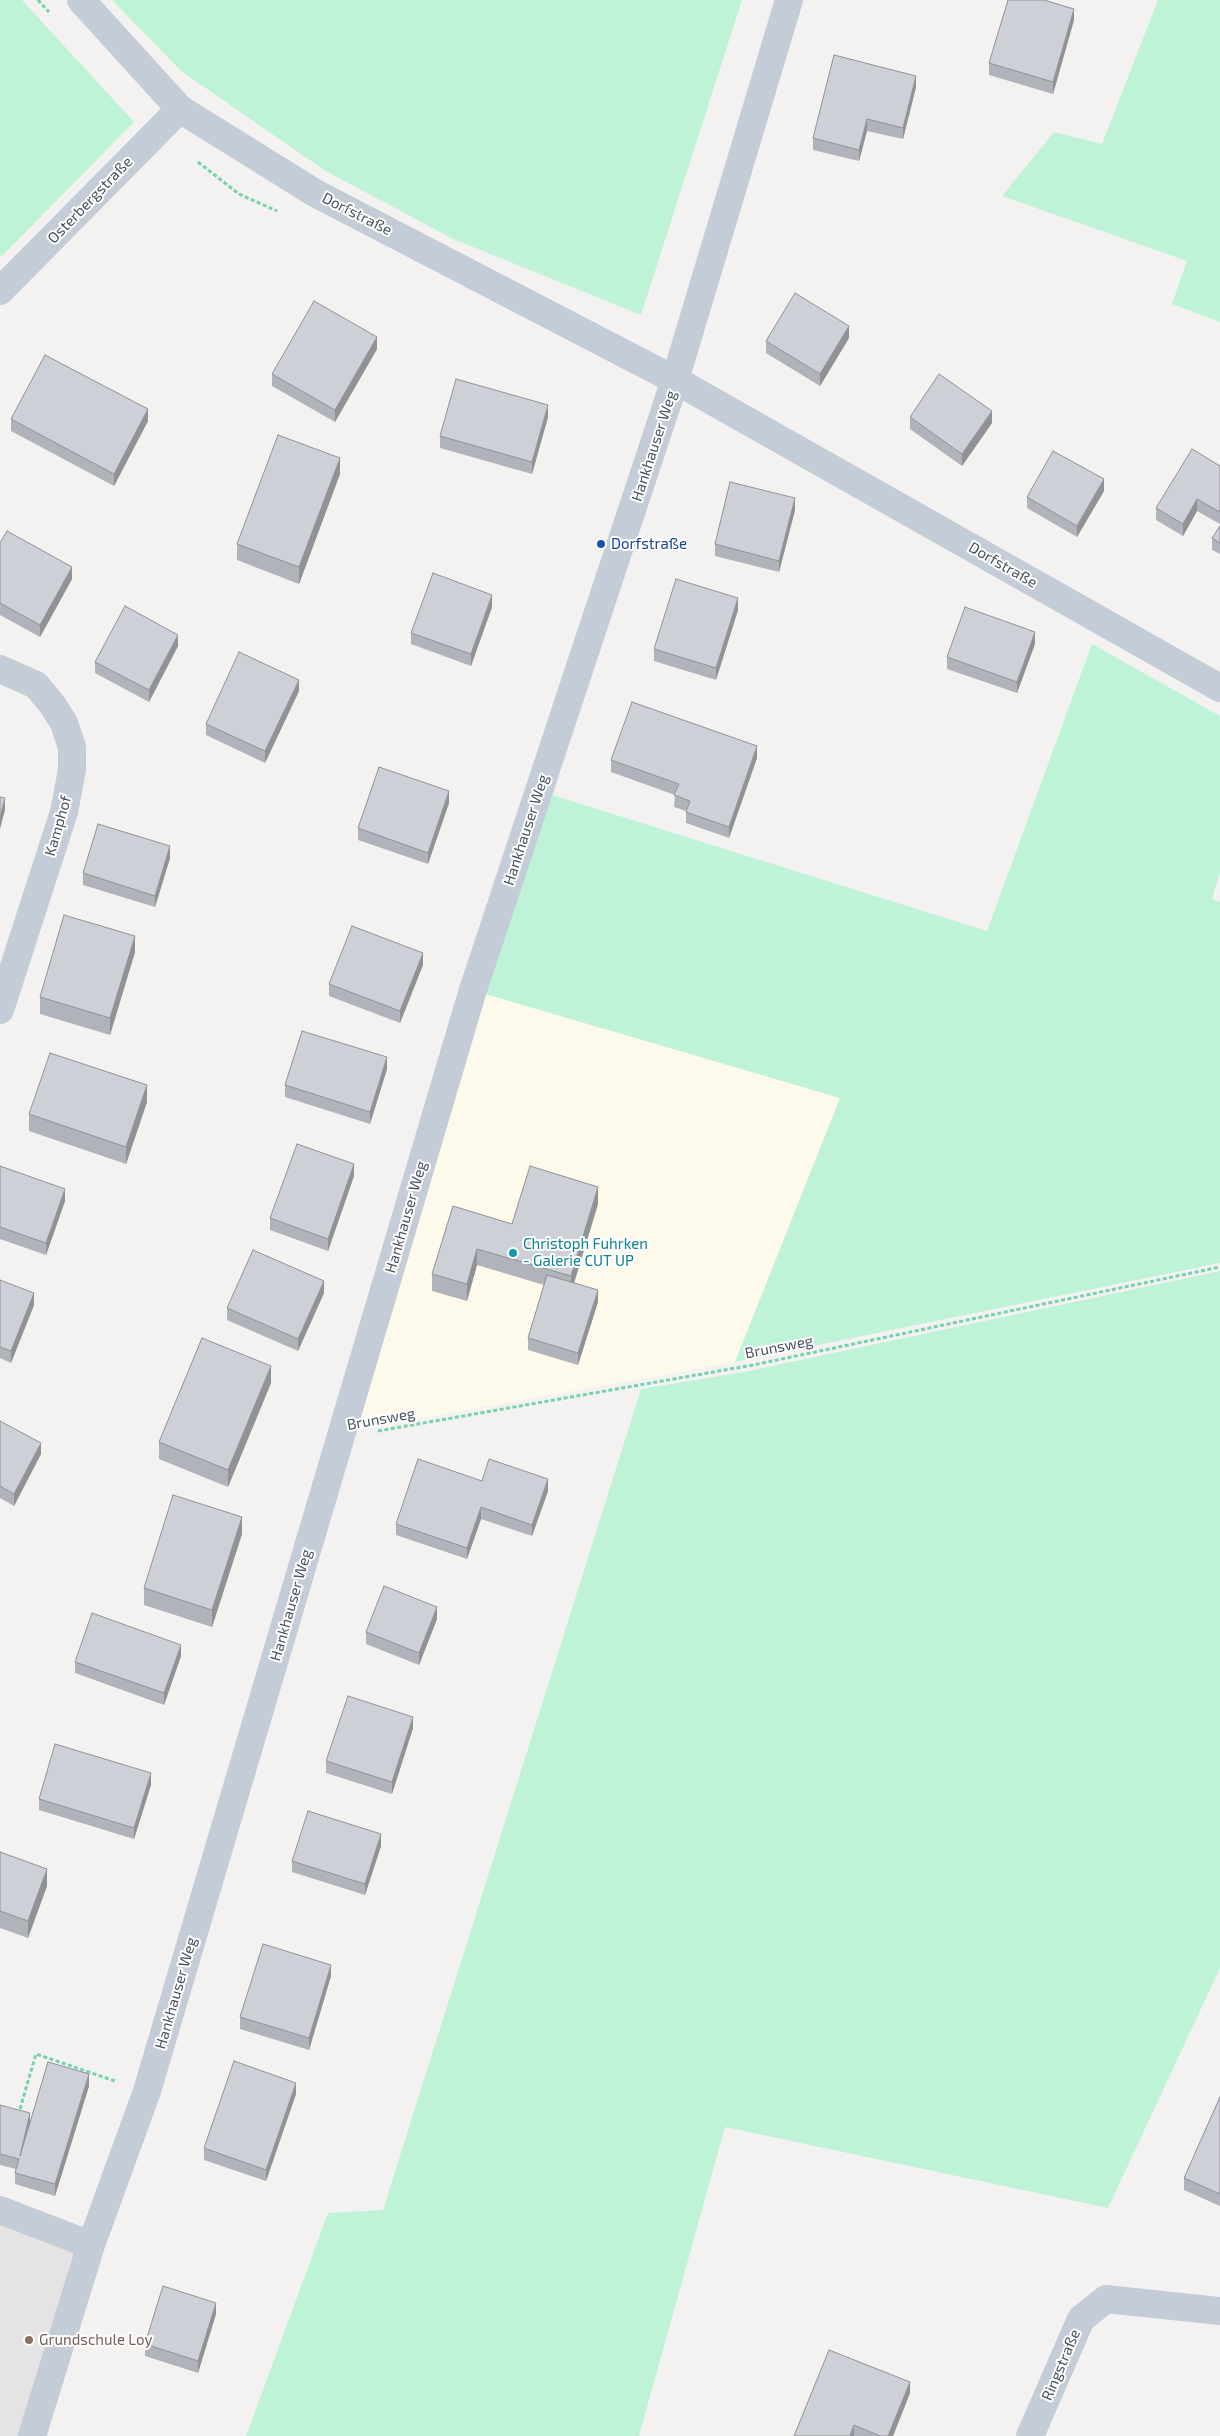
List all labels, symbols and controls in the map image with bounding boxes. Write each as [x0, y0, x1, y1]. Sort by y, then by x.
street label: Osterbergstraße [44, 153, 136, 247]
street label: Dorfstraße [319, 189, 395, 239]
street label: Hankhauser Weg [628, 388, 680, 504]
place label: Dorfstraße [611, 535, 687, 553]
marker: Dorfstraße [595, 538, 607, 550]
street label: Dorfstraße [966, 538, 1040, 592]
street label: Hankhauser Weg [500, 772, 552, 888]
street label: Kamphof [41, 794, 75, 858]
street label: Hankhauser Weg [381, 1159, 431, 1275]
place label: Christoph Fuhrken - Galerie CUT UP [523, 1235, 648, 1270]
marker: Christoph Fuhrken - Galerie CUT UP [507, 1247, 519, 1259]
street label: Brunsweg [743, 1332, 815, 1362]
street label: Brunsweg [345, 1404, 417, 1434]
street label: Hankhauser Weg [266, 1547, 316, 1663]
street label: Hankhauser Weg [151, 1935, 201, 2051]
street label: Ringstraße [1038, 2327, 1084, 2403]
place label: Grundschule Loy [39, 2331, 152, 2349]
marker: Grundschule Loy [23, 2334, 35, 2346]

